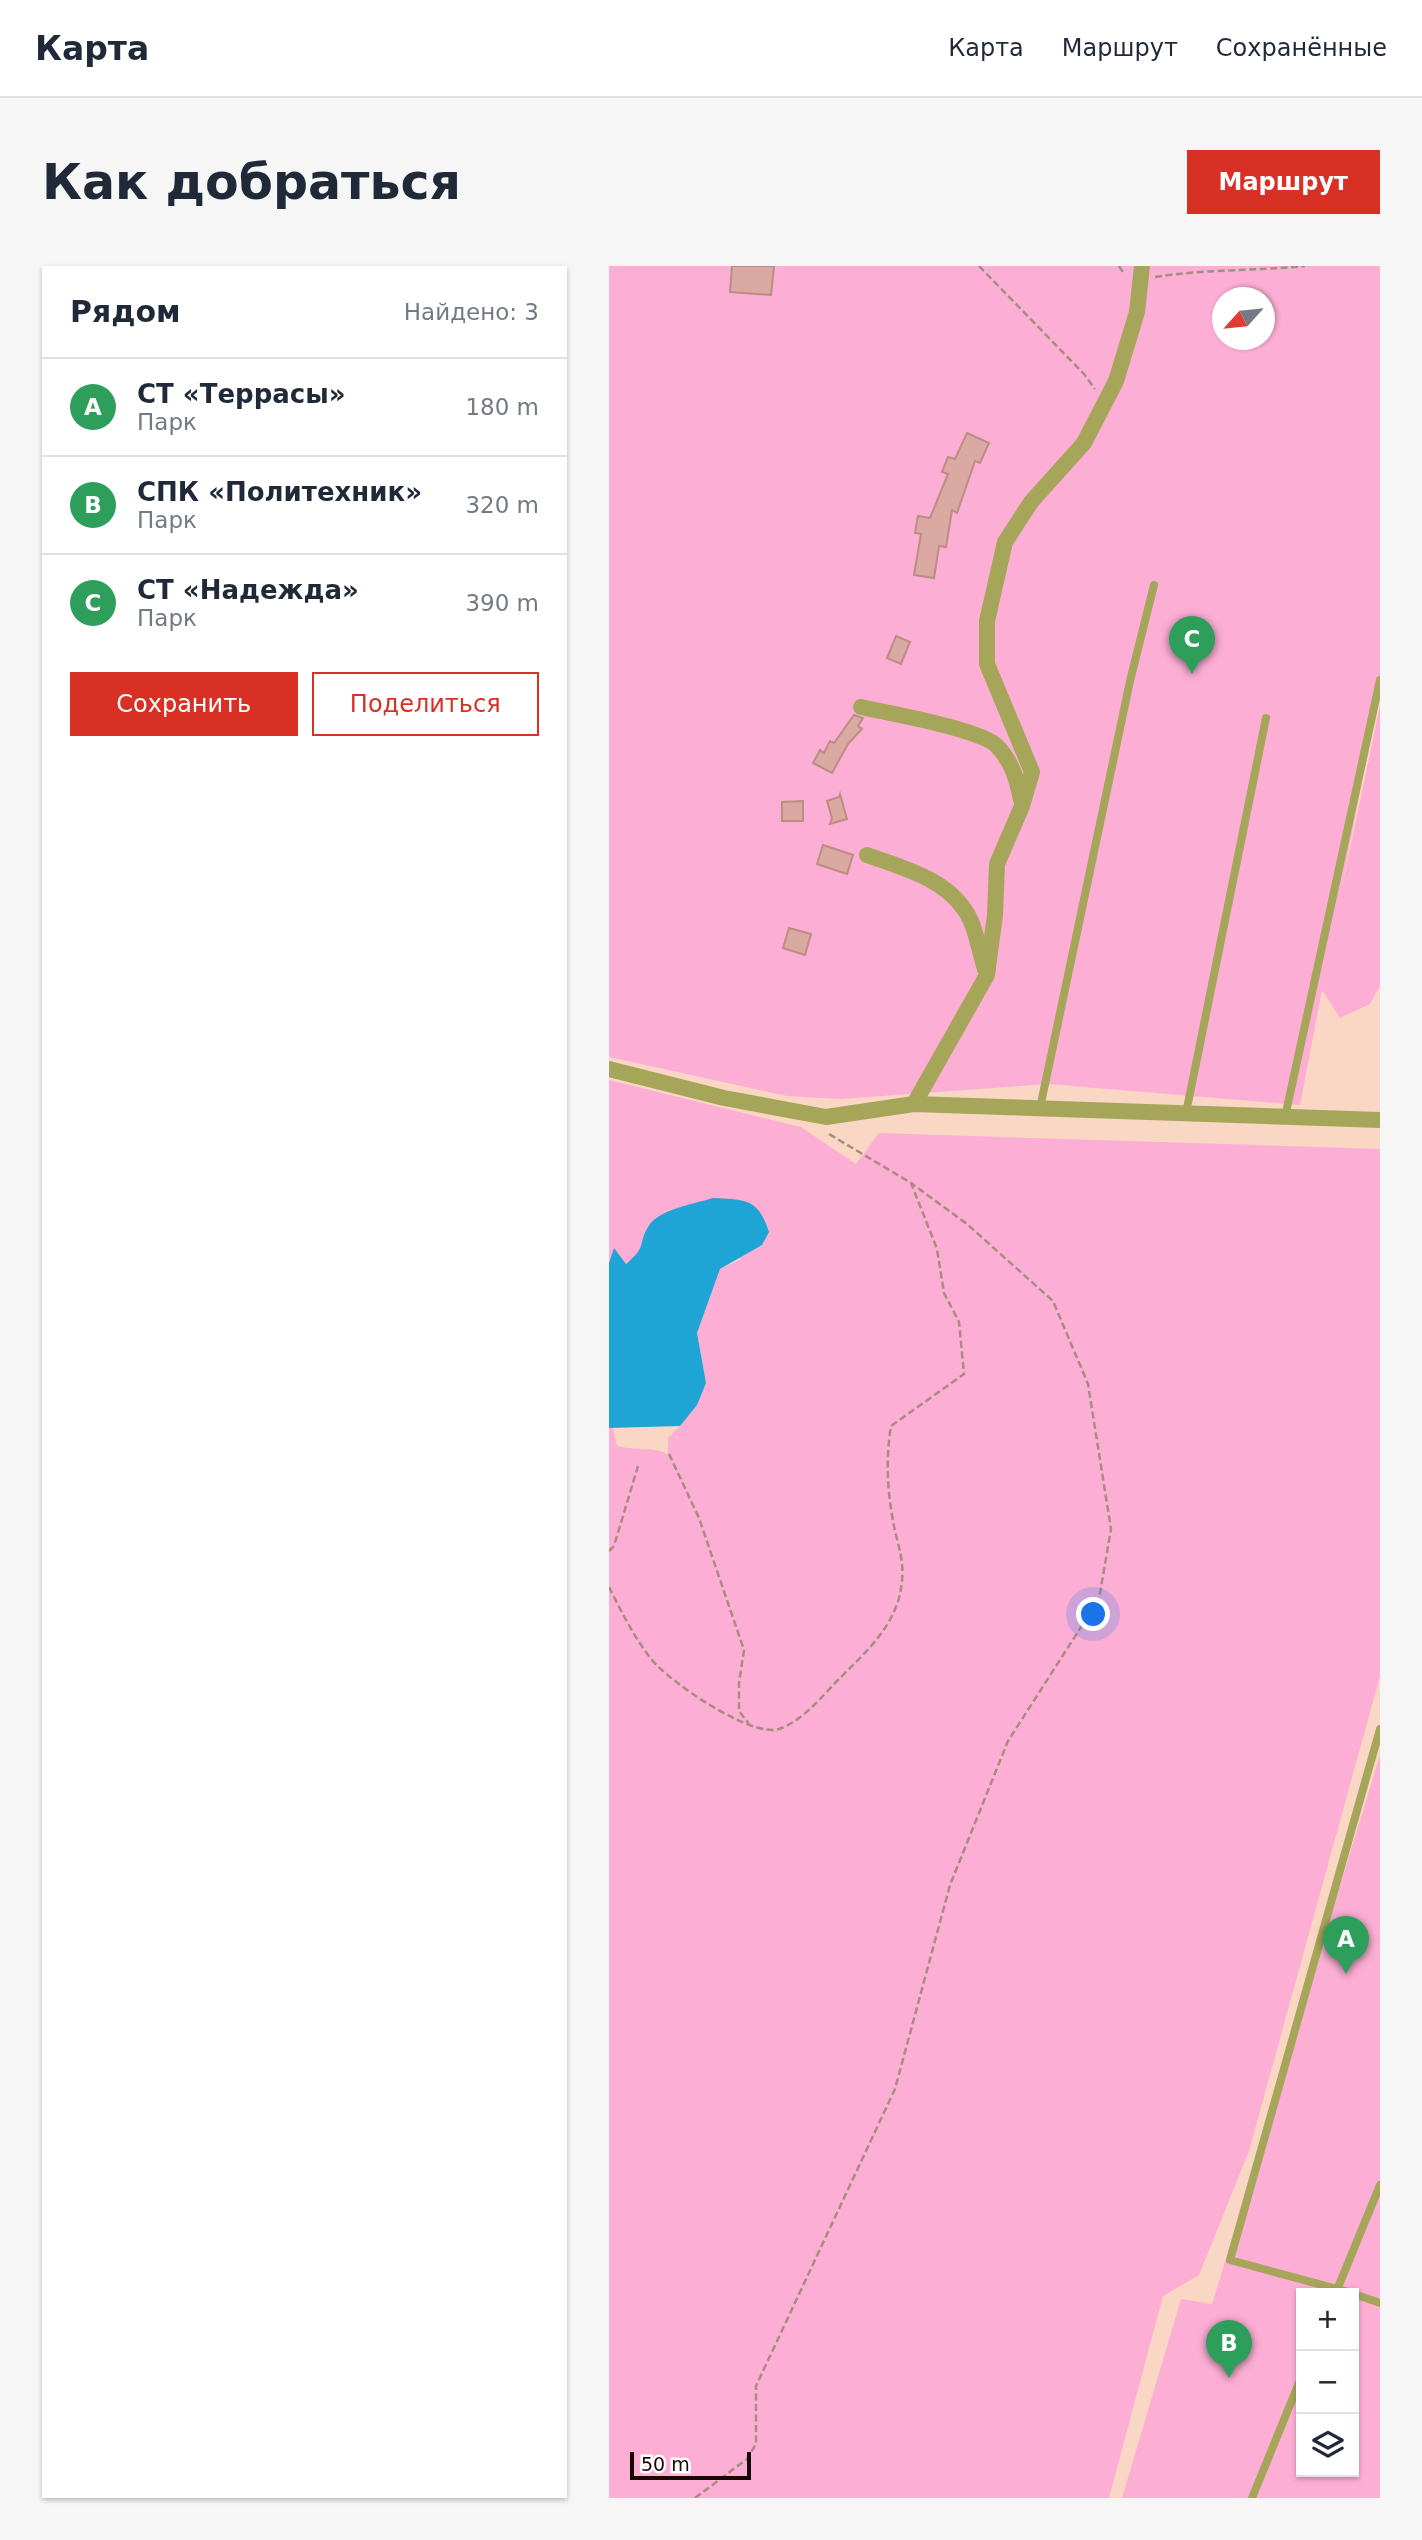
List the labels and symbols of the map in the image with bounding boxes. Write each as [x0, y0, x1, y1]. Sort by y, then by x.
north arrow [1212, 287, 1275, 350]
pin: C [1169, 616, 1215, 674]
your location [1076, 1597, 1110, 1631]
pin: A [1323, 1916, 1369, 1974]
pin: B [1206, 2320, 1252, 2378]
scale bar [630, 2449, 751, 2481]

